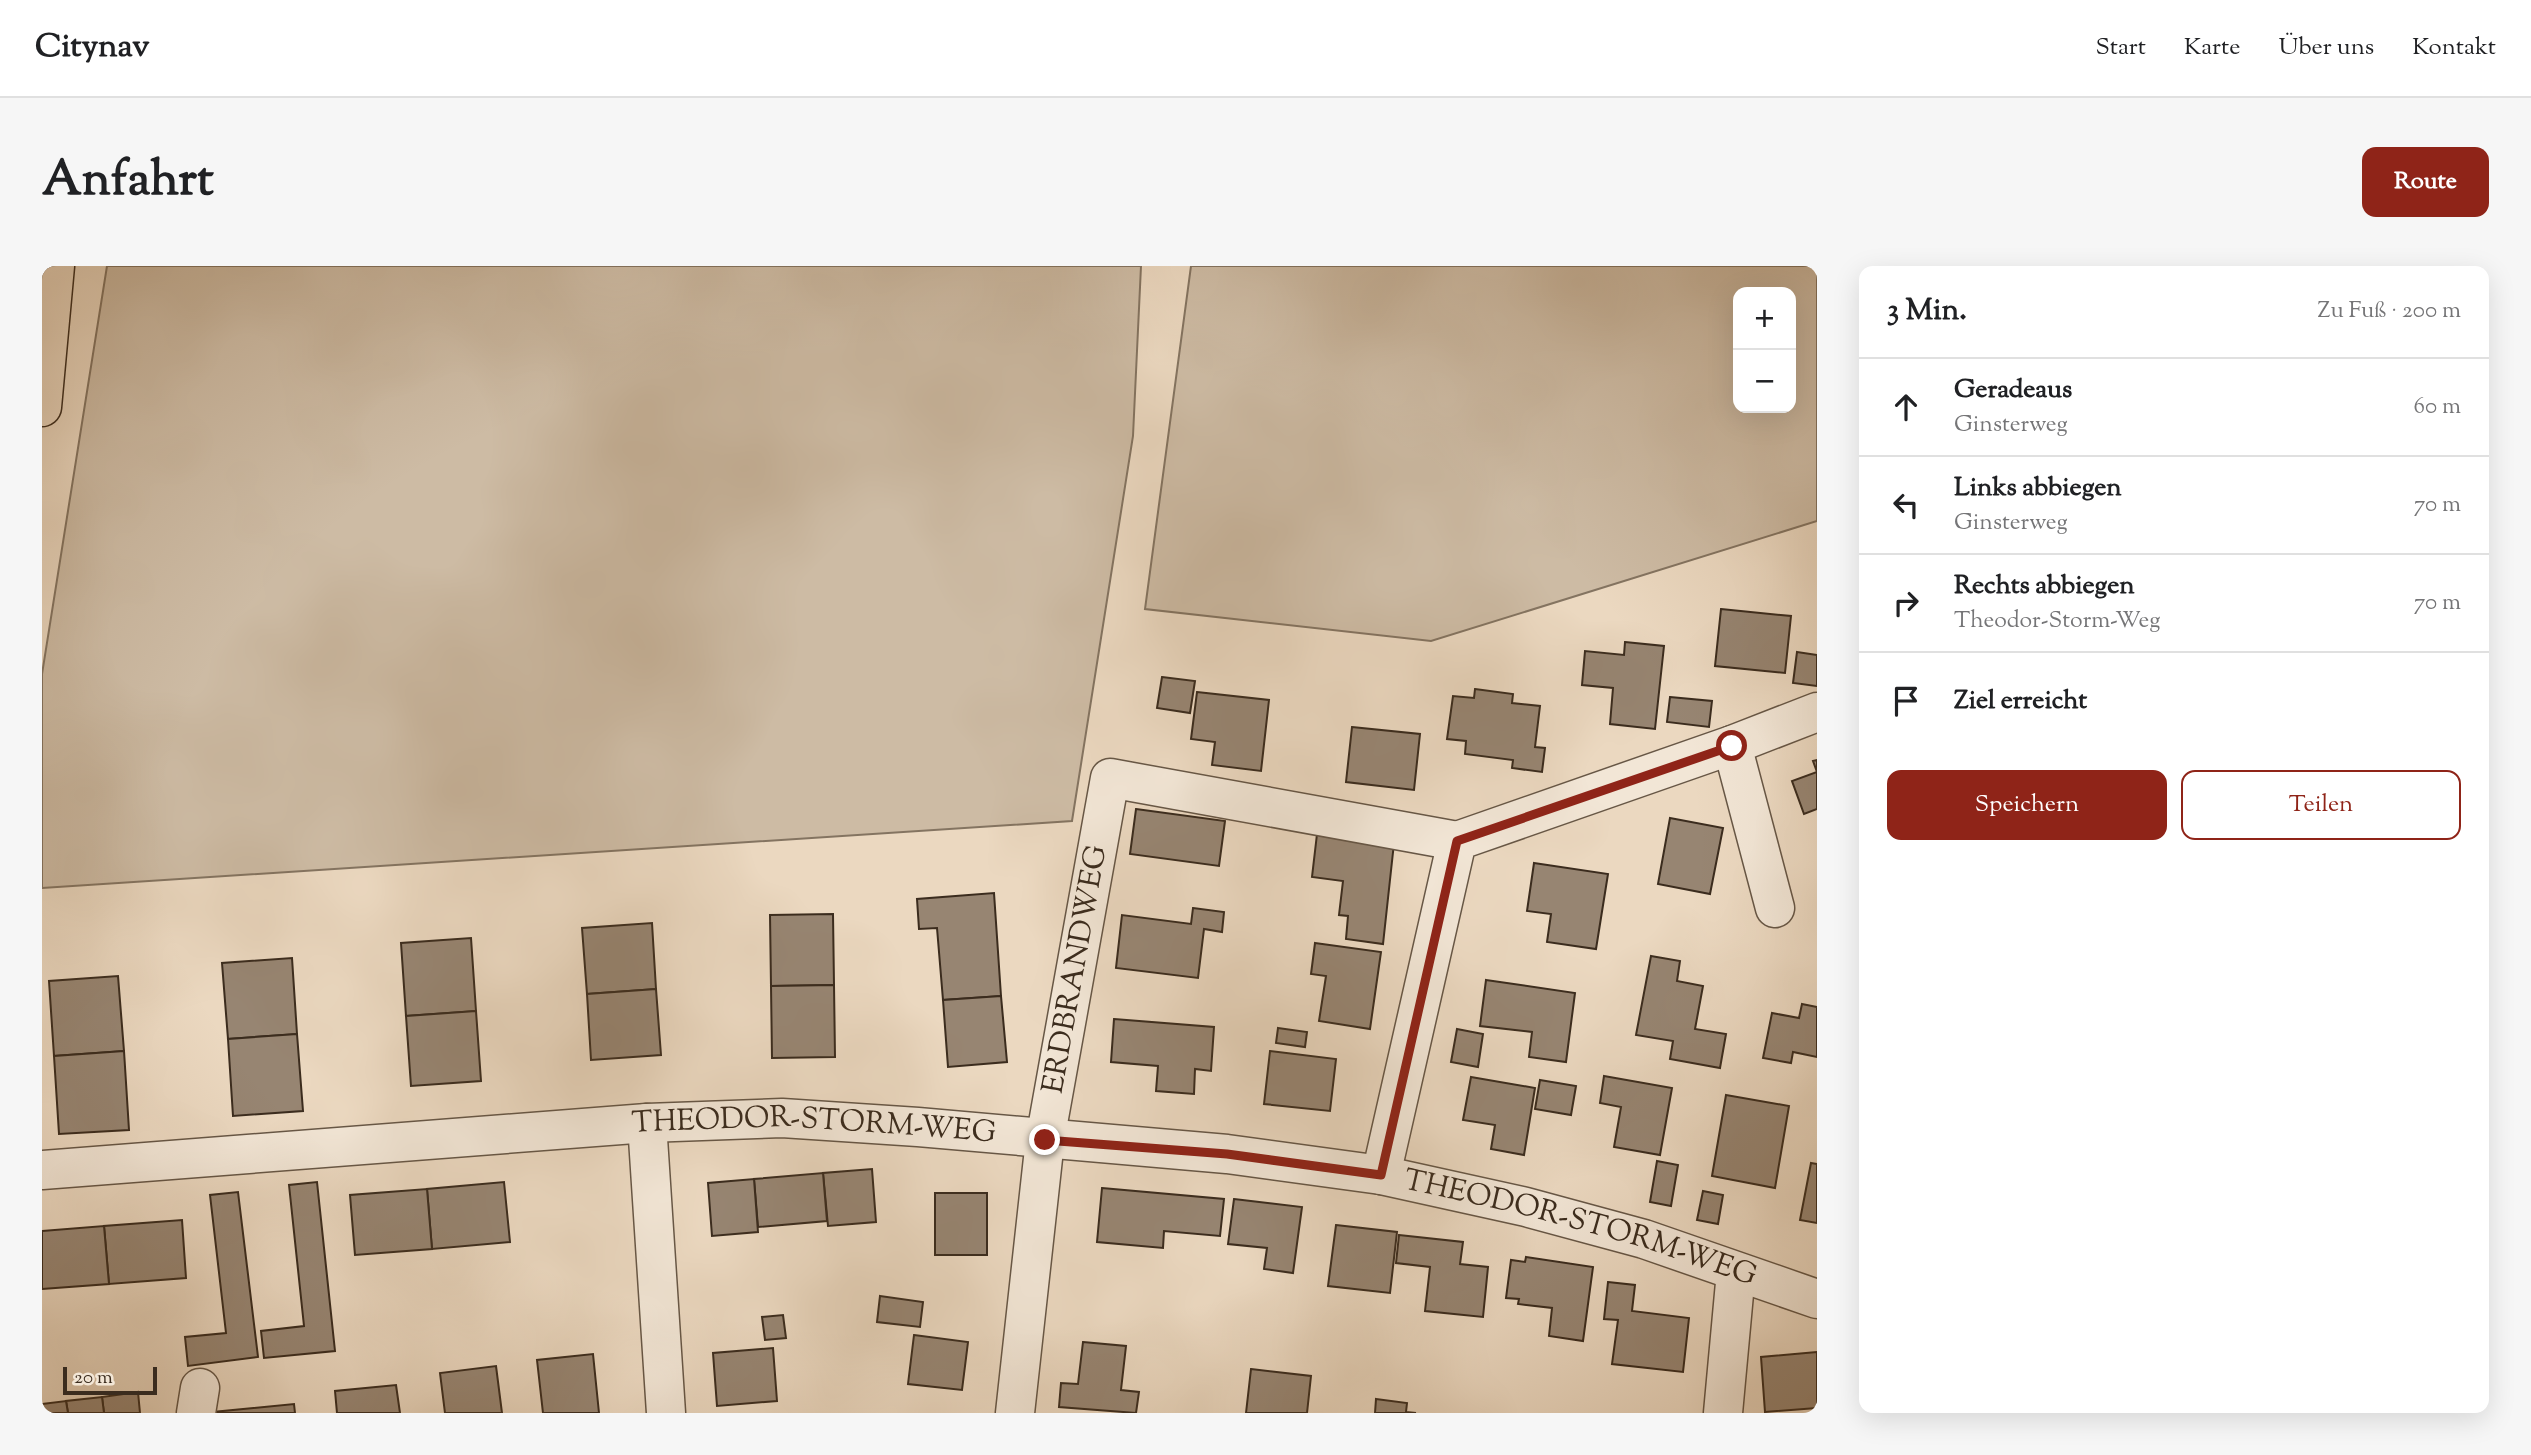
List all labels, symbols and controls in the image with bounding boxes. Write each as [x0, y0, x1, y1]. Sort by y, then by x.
text: Citynav [35, 24, 150, 72]
text: Start [2095, 31, 2146, 65]
text: Karte [2184, 31, 2240, 65]
text: Über uns [2278, 31, 2374, 65]
text: Kontakt [2412, 31, 2496, 65]
text: Anfahrt [42, 147, 214, 217]
button: Route [2362, 147, 2489, 217]
map controls [1733, 287, 1796, 413]
button: + [1733, 287, 1796, 350]
text: 3 Min. [1887, 290, 1967, 333]
text: Zu Fuß · 200 m [2318, 295, 2461, 328]
button: − [1733, 350, 1796, 413]
text: Geradeaus [1954, 372, 2072, 409]
icon: ahead [1887, 388, 1925, 426]
text: 60 m [2413, 391, 2461, 424]
text: Ginsterweg [1954, 409, 2068, 442]
text: Links abbiegen [1954, 470, 2122, 507]
icon: left [1887, 486, 1925, 524]
text: 70 m [2414, 489, 2461, 522]
text: Ginsterweg [1954, 507, 2068, 540]
text: Rechts abbiegen [1954, 568, 2135, 605]
icon: right [1887, 584, 1925, 622]
text: 70 m [2414, 587, 2461, 620]
text: Theodor-Storm-Weg [1954, 605, 2160, 638]
icon: arrive [1887, 682, 1925, 720]
text: Ziel erreicht [1954, 683, 2087, 720]
route start [1716, 730, 1747, 761]
button: Speichern [1887, 770, 2167, 840]
button: Teilen [2181, 770, 2461, 840]
street label: ERDBRANDWEG [1032, 842, 1119, 1097]
street label: THEODOR-STORM-WEG [630, 1096, 998, 1155]
route end [1029, 1124, 1060, 1155]
street label: THEODOR-STORM-WEG [1400, 1159, 1762, 1298]
scale bar [63, 1364, 158, 1396]
text: 20 m [74, 1365, 113, 1392]

